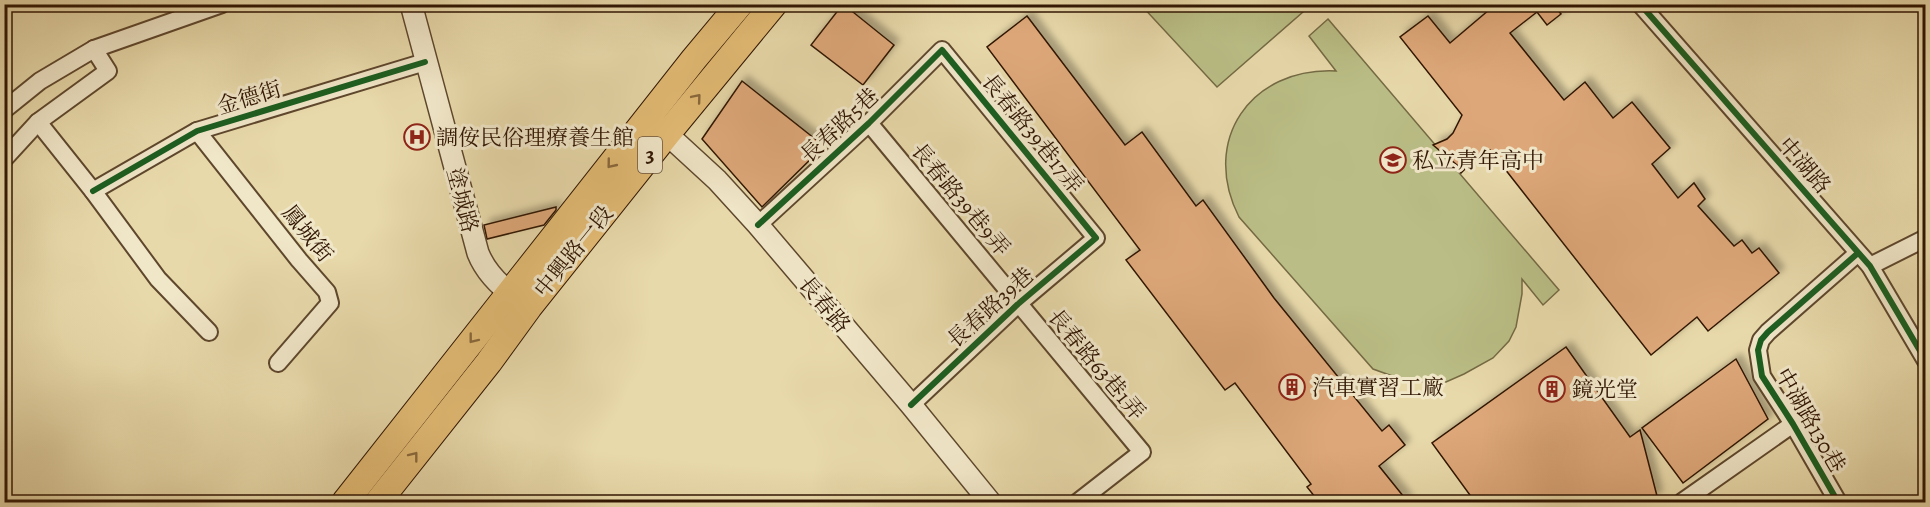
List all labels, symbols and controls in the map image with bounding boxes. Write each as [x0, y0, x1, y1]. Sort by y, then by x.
street label: 長春路39巷17弄 [975, 67, 1090, 200]
street label: 金德街 [213, 74, 285, 122]
street label: 長春路5巷 [794, 82, 886, 170]
one-way arrow [689, 94, 700, 105]
hospital icon: 調侒民俗理療養生館 [402, 122, 432, 152]
place label: 調侒民俗理療養生館 [436, 123, 634, 153]
street label: 中湖路 [1771, 131, 1837, 200]
road number: 3 [638, 137, 662, 173]
street label: 長春路39巷9弄 [904, 137, 1016, 263]
school or university icon: 私立青年高中 [1378, 145, 1408, 175]
place label: 私立青年高中 [1412, 146, 1544, 176]
one-way arrow [607, 157, 618, 168]
street label: 塗城路 [439, 164, 485, 236]
street label: 鳳城街 [275, 199, 340, 269]
street label: 中興路一段 [528, 199, 620, 304]
street label: 長春路39巷 [941, 261, 1041, 355]
street label: 長春路 [792, 270, 857, 340]
street label: 長春路63巷1弄 [1041, 303, 1152, 427]
one-way arrow [470, 332, 481, 343]
street label: 中湖路130巷 [1768, 363, 1852, 478]
building icon: 汽車實習工廠 [1277, 372, 1307, 402]
place label: 汽車實習工廠 [1312, 373, 1444, 403]
building icon: 鏡光堂 [1537, 374, 1567, 404]
place label: 鏡光堂 [1572, 375, 1638, 405]
one-way arrow [407, 452, 418, 463]

